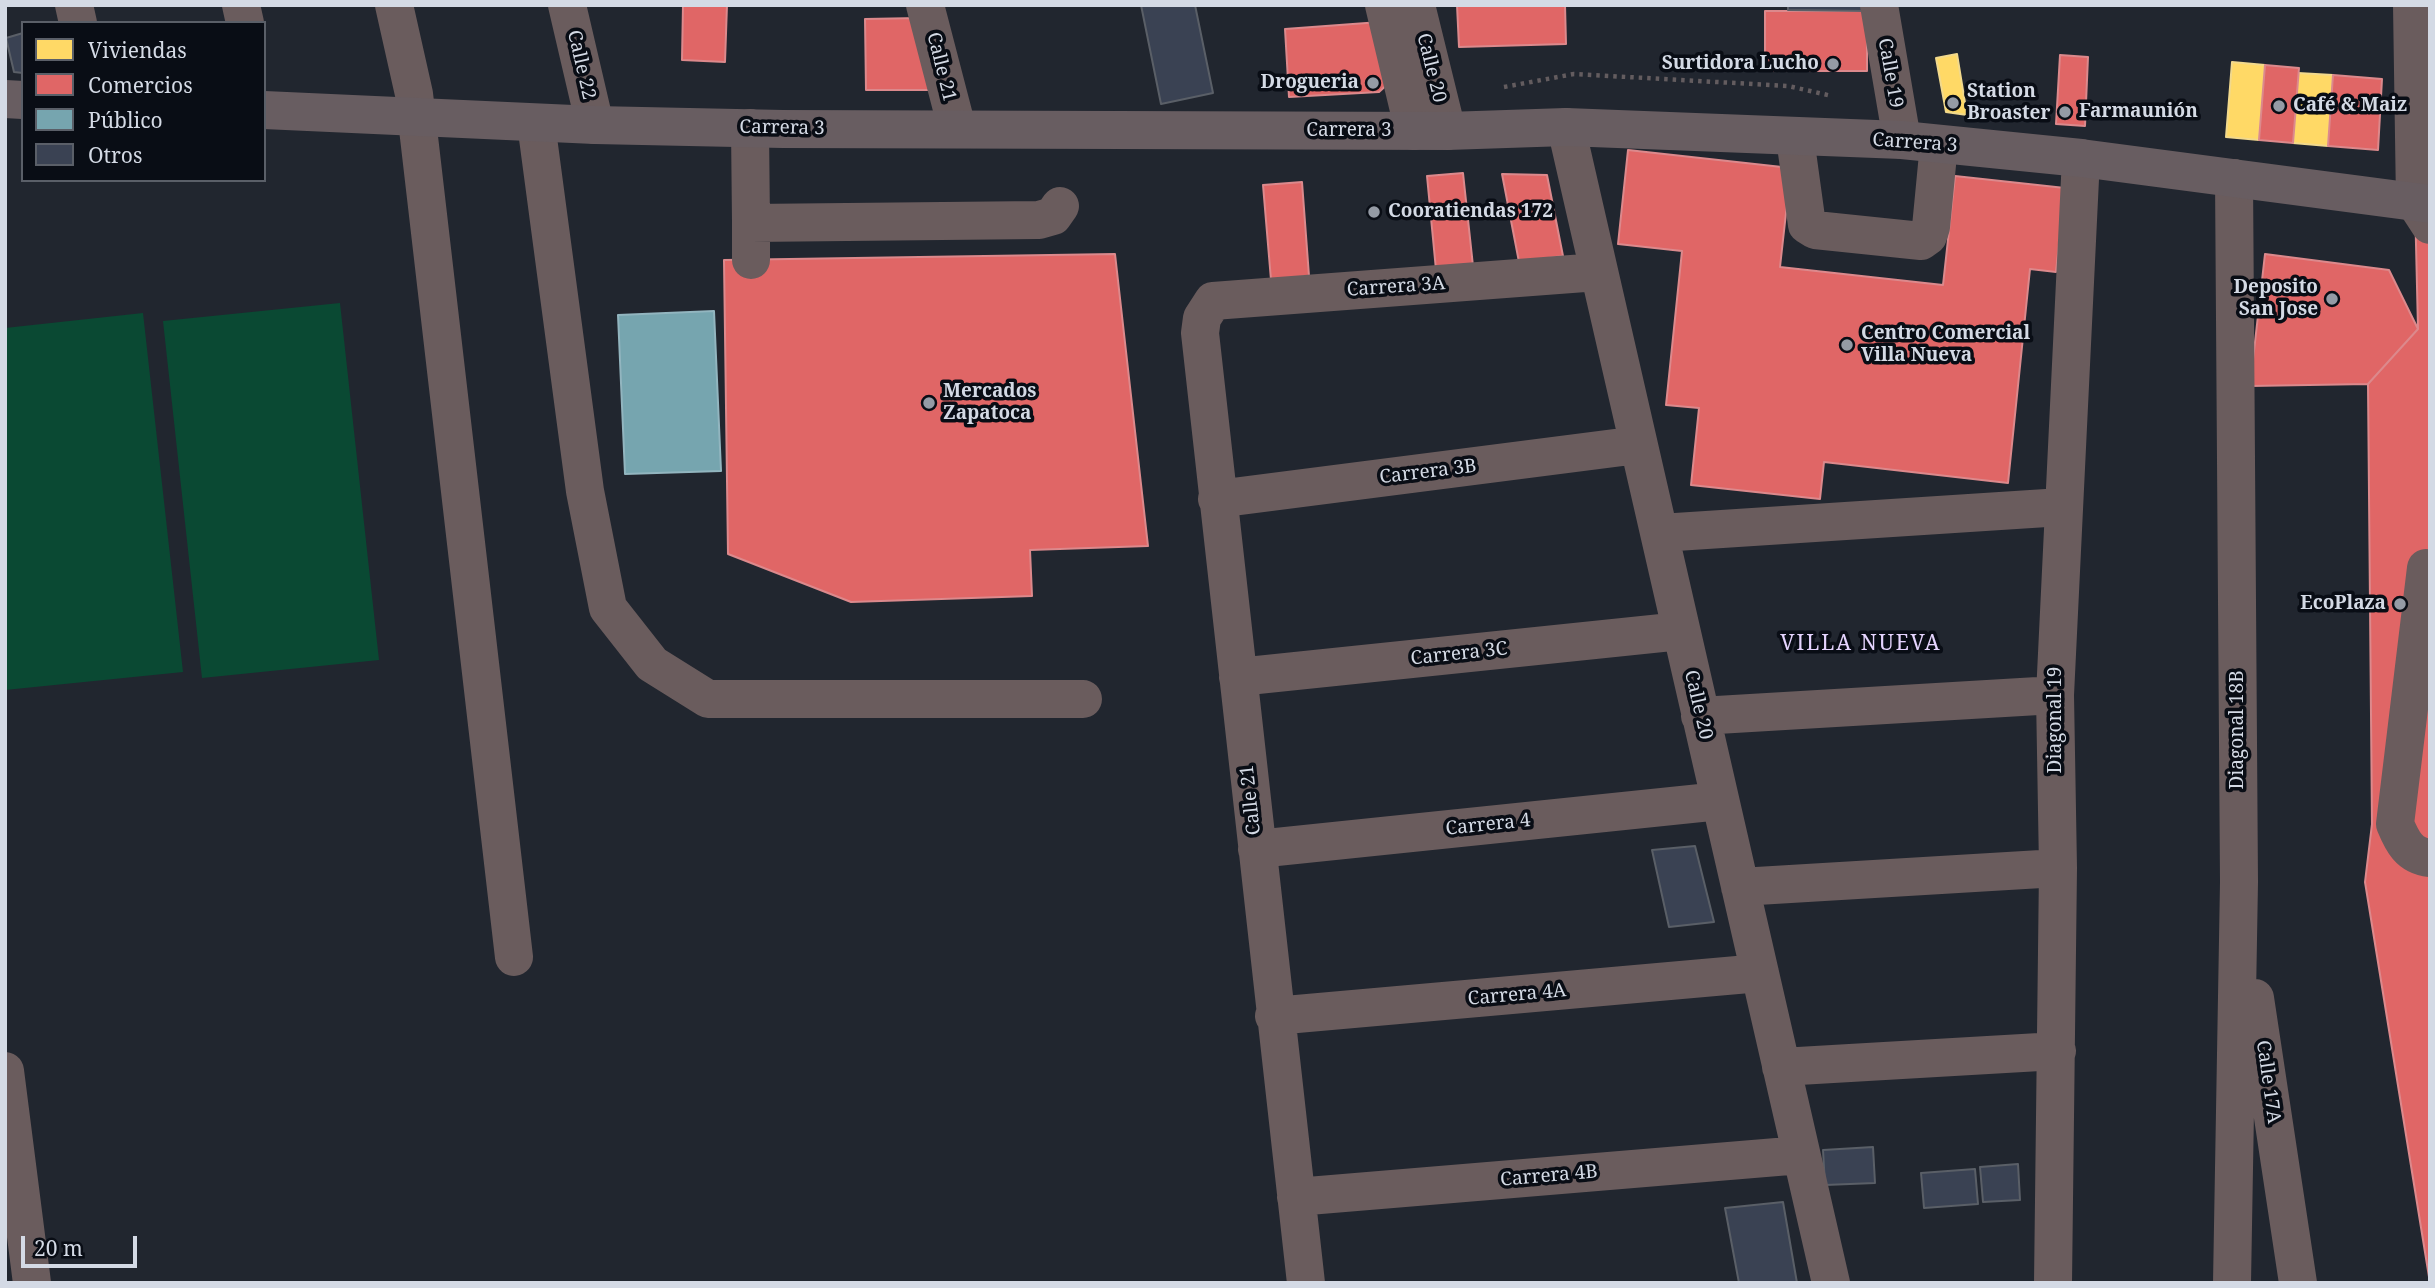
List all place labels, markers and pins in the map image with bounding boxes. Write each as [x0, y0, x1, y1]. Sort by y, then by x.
place label: Surtidora Lucho [1662, 53, 1819, 75]
marker: Surtidora Lucho [1825, 56, 1841, 72]
place label: Drogueria [1261, 72, 1359, 94]
marker: Drogueria [1365, 75, 1381, 91]
place label: Station Broaster [1967, 81, 2050, 125]
marker: Station Broaster [1945, 95, 1961, 111]
place label: Café & Maiz [2293, 95, 2407, 117]
marker: Café & Maiz [2271, 98, 2287, 114]
place label: Farmaunión [2079, 101, 2198, 123]
marker: Farmaunión [2057, 104, 2073, 120]
place label: Cooratiendas 172 [1388, 201, 1553, 223]
marker: Cooratiendas 172 [1366, 204, 1382, 220]
place label: Deposito San Jose [2233, 277, 2318, 321]
marker: Deposito San Jose [2324, 291, 2340, 307]
place label: Centro Comercial Villa Nueva [1861, 323, 2030, 367]
marker: Centro Comercial Villa Nueva [1839, 337, 1855, 353]
place label: Mercados Zapatoca [943, 381, 1036, 425]
marker: Mercados Zapatoca [921, 395, 937, 411]
place label: EcoPlaza [2300, 593, 2386, 615]
marker: EcoPlaza [2392, 596, 2408, 612]

